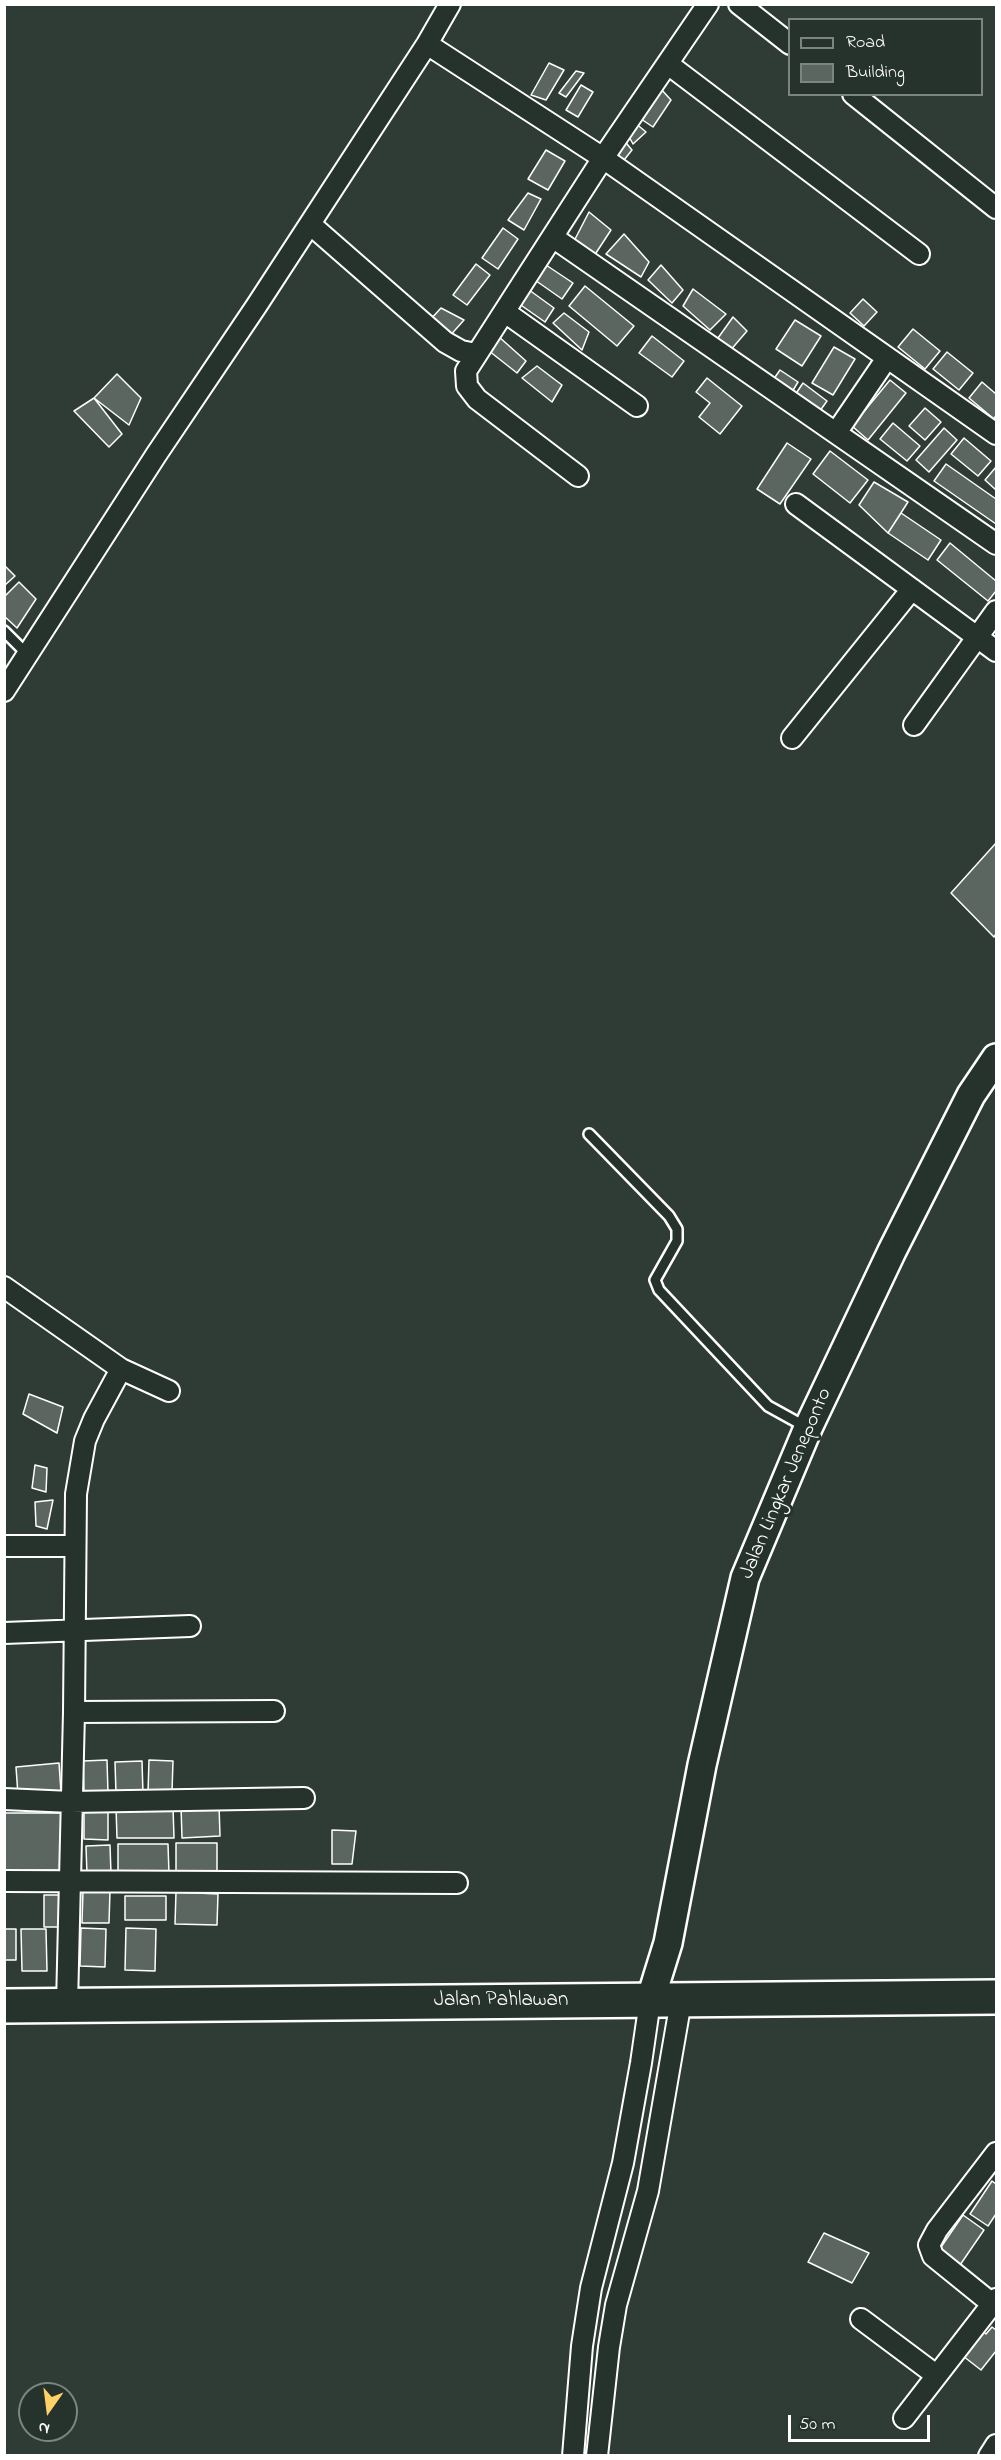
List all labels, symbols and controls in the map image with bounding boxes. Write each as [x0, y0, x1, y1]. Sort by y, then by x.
legend [788, 18, 983, 96]
text: Road [846, 30, 885, 56]
text: Building [846, 60, 905, 86]
street label: Jalan Lingkar Jeneponto [735, 1385, 839, 1583]
street label: Jalan Pahlawan [434, 1989, 568, 2015]
north arrow [18, 2382, 78, 2442]
scale bar [791, 2403, 934, 2441]
text: 50 m [799, 2412, 836, 2438]
text: N [36, 2415, 52, 2440]

